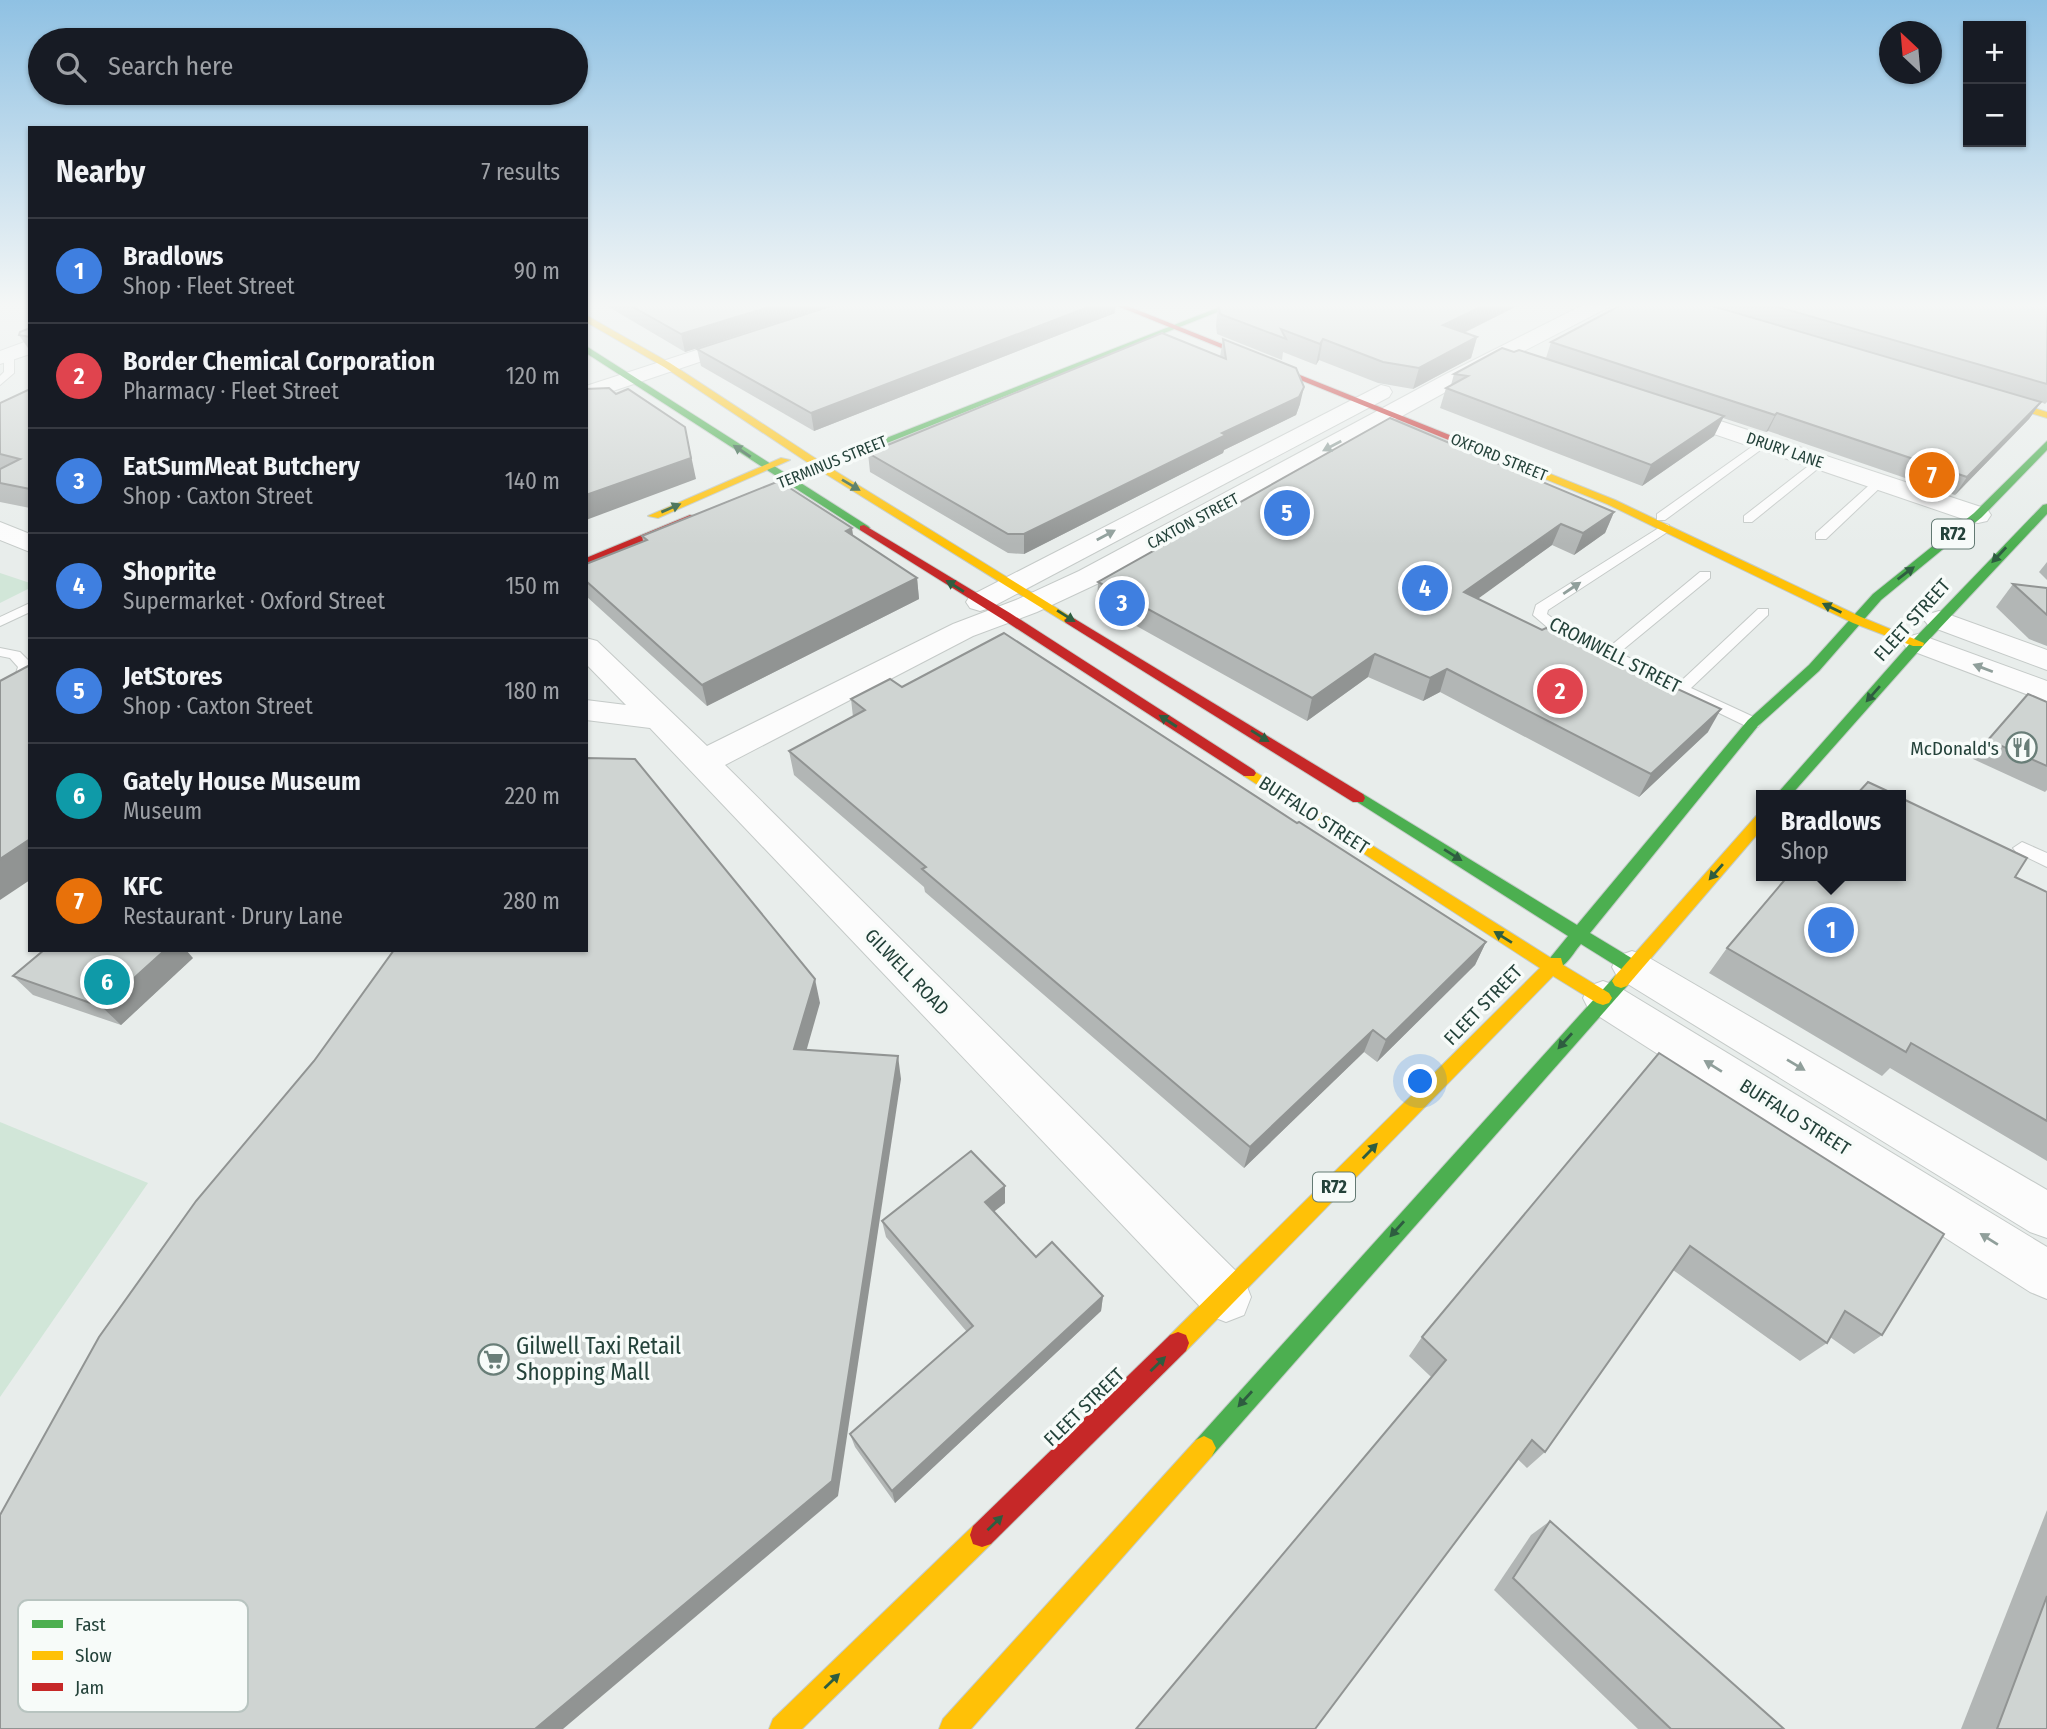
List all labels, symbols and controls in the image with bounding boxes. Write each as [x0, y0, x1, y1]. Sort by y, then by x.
north arrow [1879, 21, 1942, 84]
map controls [1963, 21, 2026, 147]
button: + [1963, 21, 2026, 84]
search box [28, 28, 588, 105]
icon: search [52, 48, 90, 86]
text: Search here [108, 51, 233, 82]
button: − [1963, 84, 2026, 147]
text: Nearby [56, 154, 145, 190]
text: 7 results [481, 158, 560, 186]
text: Bradlows [123, 241, 224, 272]
text: 1 [74, 257, 84, 285]
text: 90 m [514, 257, 560, 285]
text: Shop · Fleet Street [123, 272, 295, 300]
text: Border Chemical Corporation [123, 346, 435, 377]
text: 2 [74, 362, 84, 390]
text: 120 m [506, 362, 560, 390]
text: Pharmacy · Fleet Street [123, 377, 339, 405]
street label: DRURY LANE [1744, 428, 1826, 472]
street label: OXFORD STREET [1448, 429, 1551, 485]
street label: TERMINUS STREET [775, 431, 890, 493]
one-way arrow [1322, 440, 1342, 452]
one-way arrow [732, 445, 752, 458]
pin: 7 [1909, 449, 1955, 501]
text: EatSumMeat Butchery [123, 451, 360, 482]
text: 3 [74, 467, 84, 495]
text: 140 m [505, 467, 560, 495]
one-way arrow [842, 478, 861, 491]
text: Shop · Caxton Street [123, 482, 313, 510]
pin: 5 [1264, 487, 1310, 539]
street label: CAXTON STREET [1144, 489, 1242, 553]
one-way arrow [661, 502, 681, 514]
road number: R72 [1932, 520, 1974, 548]
one-way arrow [1096, 529, 1116, 541]
one-way arrow [1991, 546, 2007, 563]
text: Shoprite [123, 556, 216, 587]
pin: 4 [1402, 562, 1448, 614]
one-way arrow [1897, 566, 1915, 581]
text: 4 [73, 572, 85, 600]
text: 150 m [505, 572, 560, 600]
street label: FLEET STREET [1869, 574, 1955, 666]
pin: 3 [1099, 577, 1145, 629]
one-way arrow [946, 579, 965, 592]
one-way arrow [1562, 582, 1581, 595]
text: Supermarket · Oxford Street [123, 587, 385, 615]
one-way arrow [1822, 602, 1842, 613]
one-way arrow [1057, 610, 1076, 623]
street label: CROMWELL STREET [1545, 612, 1685, 698]
text: JetStores [123, 661, 222, 692]
one-way arrow [1973, 662, 1994, 673]
pin: 2 [1537, 665, 1583, 717]
text: 5 [73, 677, 85, 705]
text: 180 m [504, 677, 560, 705]
one-way arrow [1865, 685, 1881, 703]
text: Shop · Caxton Street [123, 692, 313, 720]
one-way arrow [1158, 714, 1178, 727]
one-way arrow [1250, 729, 1269, 742]
restaurant icon: McDonald's [2005, 731, 2039, 765]
place label: McDonald's [1910, 737, 1999, 760]
text: Gately House Museum [123, 766, 361, 797]
street label: BUFFALO STREET [1255, 771, 1373, 859]
text: 6 [73, 782, 85, 810]
text: 220 m [505, 782, 560, 810]
popup [1756, 790, 1906, 881]
text: Museum [123, 797, 202, 825]
text: Bradlows [1781, 806, 1881, 837]
text: Shop [1781, 837, 1829, 865]
one-way arrow [1444, 849, 1463, 862]
one-way arrow [1709, 863, 1724, 880]
text: KFC [123, 871, 163, 902]
text: 7 [74, 887, 84, 915]
text: 280 m [503, 887, 560, 915]
text: Restaurant · Drury Lane [123, 902, 343, 930]
pin: 1 [1808, 904, 1854, 956]
street label: GILWELL ROAD [860, 924, 954, 1020]
one-way arrow [1494, 931, 1513, 943]
pin: 6 [84, 956, 130, 1008]
street label: FLEET STREET [1439, 960, 1527, 1050]
one-way arrow [1558, 1033, 1573, 1050]
one-way arrow [1786, 1058, 1805, 1071]
one-way arrow [1704, 1060, 1723, 1073]
your location [1403, 1064, 1437, 1098]
street label: BUFFALO STREET [1735, 1074, 1855, 1160]
one-way arrow [1362, 1142, 1379, 1159]
road number: R72 [1313, 1172, 1355, 1202]
one-way arrow [1389, 1220, 1405, 1238]
one-way arrow [1980, 1232, 1999, 1245]
place label: Gilwell Taxi Retail Shopping Mall [516, 1332, 681, 1386]
supermarket icon: Gilwell Taxi Retail Shopping Mall [476, 1342, 510, 1376]
one-way arrow [1150, 1356, 1166, 1372]
street label: FLEET STREET [1039, 1363, 1129, 1451]
one-way arrow [1237, 1390, 1253, 1408]
one-way arrow [986, 1515, 1003, 1531]
legend [18, 1600, 248, 1712]
text: Fast [75, 1613, 106, 1636]
text: Slow [75, 1644, 112, 1667]
one-way arrow [823, 1674, 840, 1690]
text: Jam [75, 1676, 104, 1699]

